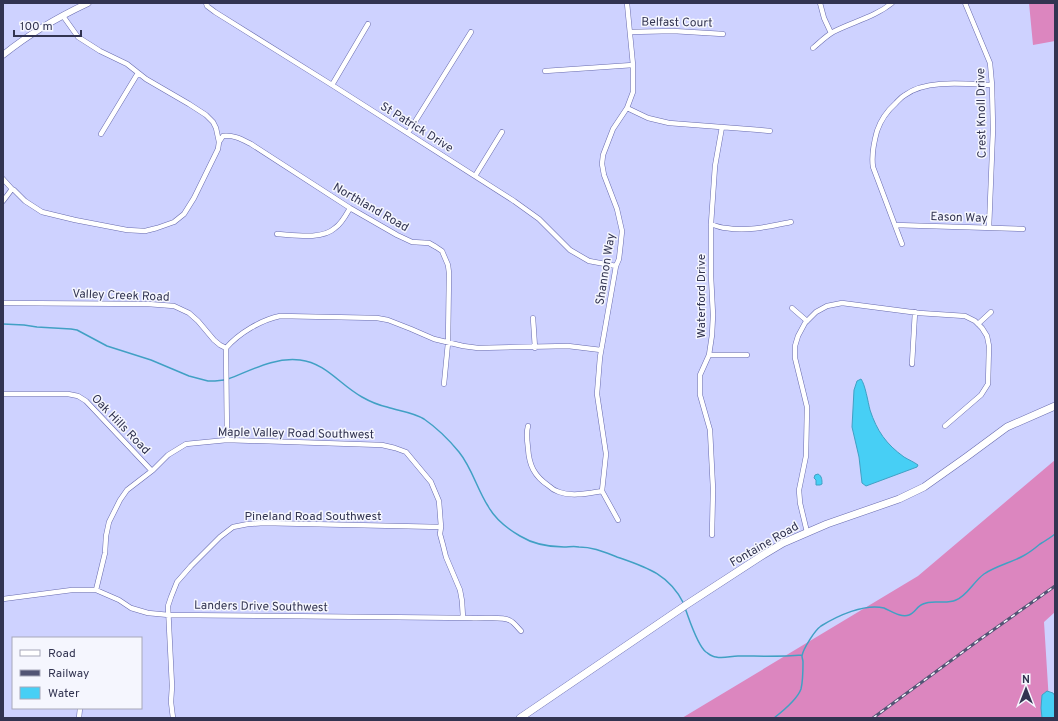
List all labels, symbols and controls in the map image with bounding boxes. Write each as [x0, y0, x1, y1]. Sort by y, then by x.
scale bar [14, 12, 81, 38]
street label: Belfast Court [641, 14, 713, 32]
text: 100 m [20, 19, 53, 35]
street label: Crest Knoll Drive [973, 68, 991, 158]
street label: St Patrick Drive [377, 99, 456, 157]
street label: Northland Road [330, 180, 411, 236]
street label: Eason Way [930, 209, 988, 227]
street label: Shannon Way [592, 232, 620, 306]
street label: Waterford Drive [694, 254, 710, 338]
street label: Valley Creek Road [72, 286, 170, 306]
street label: Oak Hills Road [87, 391, 153, 458]
street label: Maple Valley Road Southwest [218, 425, 374, 443]
street label: Pineland Road Southwest [245, 509, 381, 525]
street label: Fontaine Road [727, 519, 802, 571]
street label: Landers Drive Southwest [194, 598, 328, 616]
legend [12, 637, 142, 709]
text: Road [48, 646, 76, 662]
text: Railway [48, 666, 89, 682]
north arrow [1006, 669, 1046, 709]
text: N [1022, 673, 1030, 687]
text: Water [48, 686, 80, 702]

